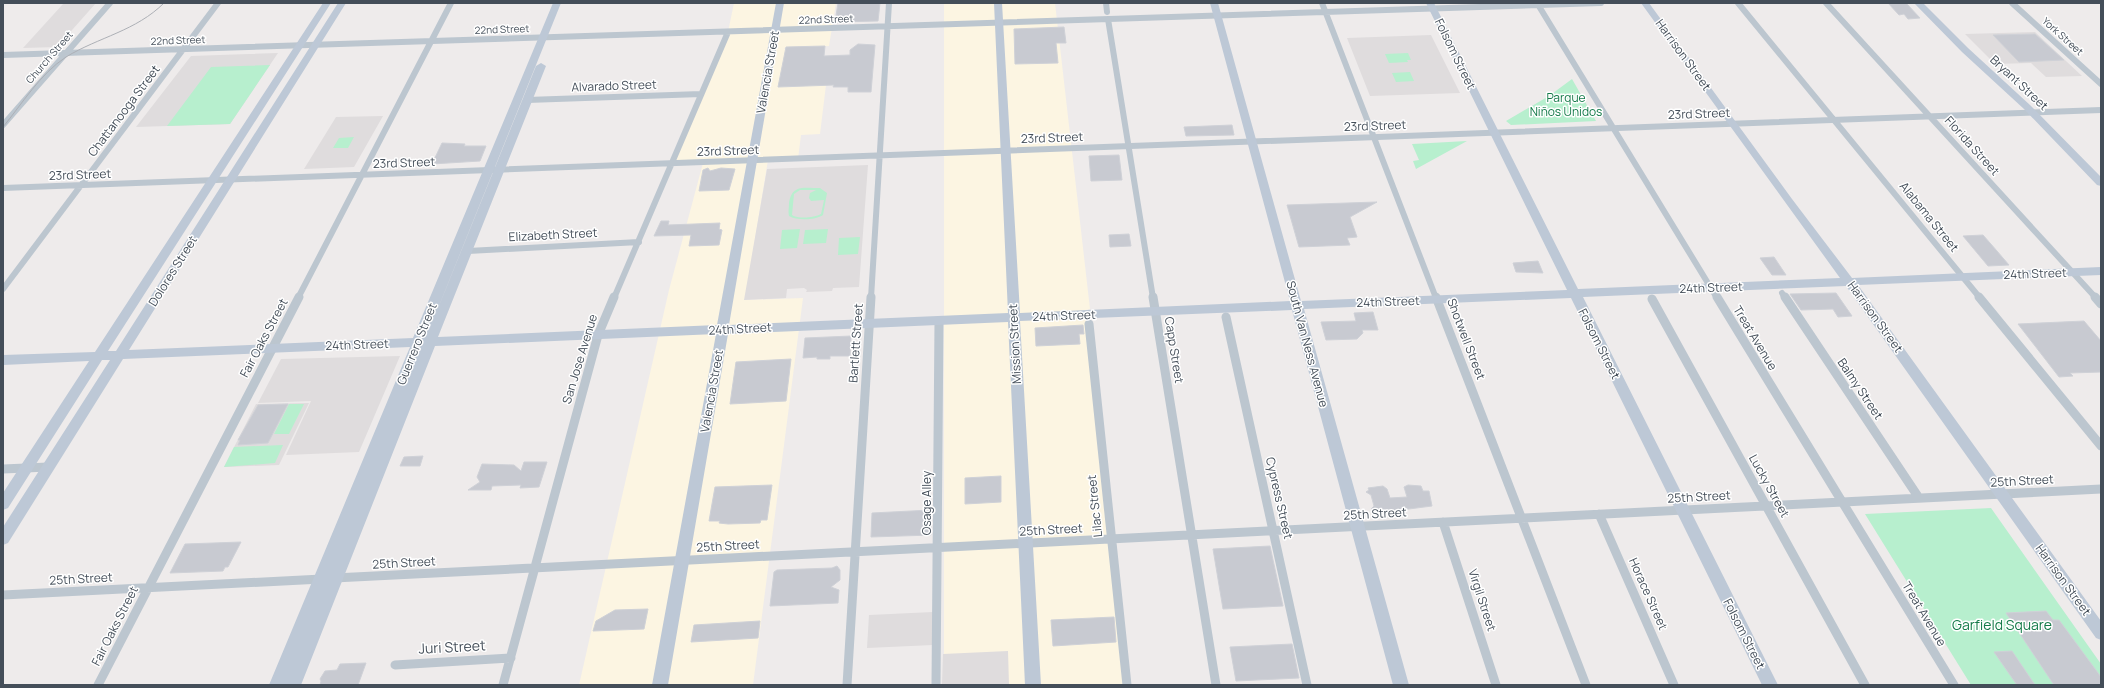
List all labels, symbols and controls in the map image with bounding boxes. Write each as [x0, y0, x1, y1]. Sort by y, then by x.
street label: 22nd Street [798, 11, 854, 27]
street label: York Street [2040, 14, 2086, 58]
street label: Folsom Street [1431, 15, 1480, 92]
street label: Harrison Street [1652, 16, 1715, 94]
street label: 22nd Street [474, 21, 530, 37]
street label: Church Street [22, 28, 76, 86]
street label: Valencia Street [752, 29, 783, 115]
street label: 22nd Street [150, 32, 206, 48]
street label: Bryant Street [1987, 51, 2052, 114]
street label: Chattanooga Street [84, 61, 164, 160]
street label: Alvarado Street [571, 76, 657, 95]
park label: Parque Niños Unidos [1530, 89, 1602, 120]
street label: 23rd Street [1667, 104, 1731, 123]
street label: Florida Street [1941, 112, 2004, 179]
street label: 23rd Street [1343, 116, 1407, 135]
street label: 23rd Street [1020, 128, 1084, 147]
street label: 23rd Street [696, 141, 760, 160]
street label: 23rd Street [372, 153, 436, 172]
street label: 23rd Street [48, 165, 112, 184]
street label: Alabama Street [1896, 178, 1963, 255]
street label: Elizabeth Street [508, 224, 598, 245]
street label: Dolores Street [144, 232, 201, 309]
street label: 24th Street [2003, 264, 2067, 283]
street label: 24th Street [1679, 278, 1743, 297]
street label: Harrison Street [1844, 278, 1907, 356]
street label: South Van Ness Avenue [1282, 279, 1333, 409]
street label: 24th Street [1356, 292, 1420, 311]
street label: Fair Oaks Street [236, 295, 292, 380]
street label: Shotwell Street [1443, 296, 1490, 382]
street label: Guerrero Street [392, 300, 441, 387]
street label: Treat Avenue [1729, 302, 1781, 373]
street label: Bartlett Street [844, 303, 867, 383]
street label: Mission Street [1004, 303, 1025, 385]
street label: 24th Street [1032, 306, 1096, 325]
street label: Folsom Street [1574, 306, 1625, 382]
street label: San Jose Avenue [558, 312, 601, 406]
street label: Capp Street [1161, 315, 1188, 385]
street label: 24th Street [708, 318, 772, 339]
street label: 24th Street [325, 335, 389, 354]
street label: Valencia Street [696, 348, 727, 434]
street label: Balmy Street [1834, 355, 1887, 423]
street label: Lucky Street [1745, 451, 1794, 521]
street label: Cypress Street [1262, 455, 1297, 541]
street label: Osage Alley [918, 470, 935, 535]
street label: 25th Street [1990, 470, 2054, 491]
street label: Lilac Street [1083, 474, 1106, 538]
street label: 25th Street [1667, 486, 1731, 507]
street label: 25th Street [1343, 503, 1407, 524]
street label: 25th Street [1019, 519, 1083, 540]
street label: 25th Street [696, 535, 760, 556]
street label: Harrison Street [2032, 541, 2095, 619]
street label: 25th Street [372, 552, 436, 573]
street label: Horace Street [1625, 555, 1672, 633]
street label: Virgil Street [1464, 567, 1501, 633]
street label: 25th Street [49, 568, 113, 589]
street label: Treat Avenue [1898, 578, 1950, 649]
street label: Fair Oaks Street [87, 583, 142, 668]
street label: Folsom Street [1719, 596, 1770, 672]
park label: Garfield Square [1952, 615, 2052, 634]
street label: Juri Street [418, 635, 486, 658]

